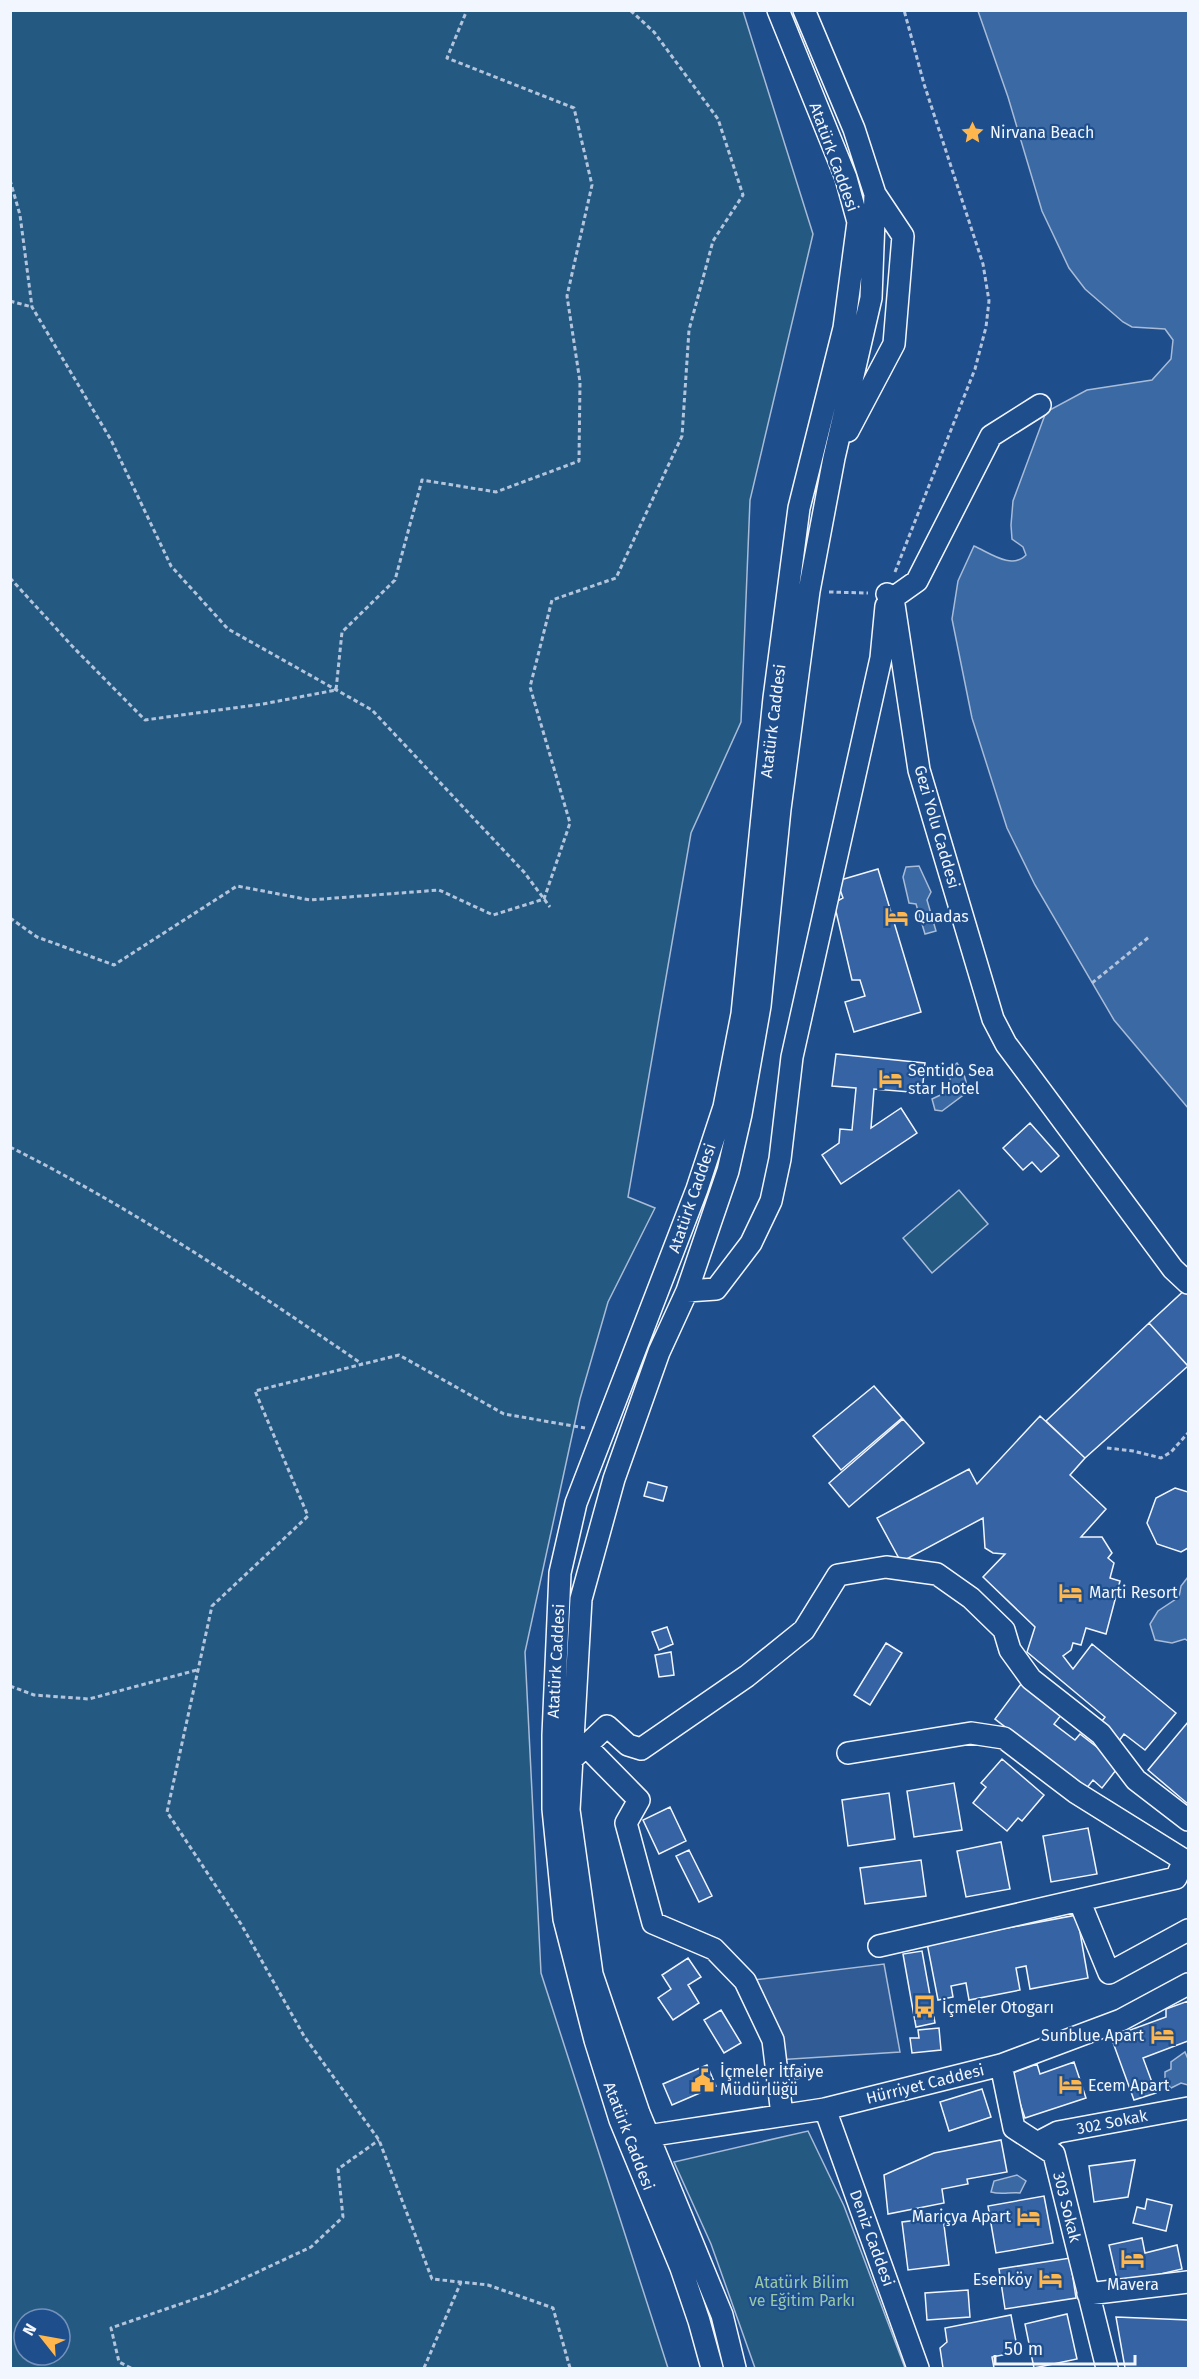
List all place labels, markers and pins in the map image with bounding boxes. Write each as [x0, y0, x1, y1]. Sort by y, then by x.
place icon: Nirvana Beach [959, 119, 985, 145]
place label: Nirvana Beach [990, 123, 1094, 142]
hotel icon: Quadas [883, 903, 909, 929]
place label: Quadas [914, 907, 969, 926]
place label: Sentido Sea star Hotel [908, 1061, 994, 1098]
hotel icon: Sentido Sea star Hotel [877, 1066, 903, 1092]
hotel icon: Marti Resort [1058, 1579, 1084, 1605]
place label: Marti Resort [1089, 1583, 1178, 1602]
bus stop icon: İçmeler Otogarı [911, 1994, 937, 2020]
place label: İçmeler Otogarı [942, 1997, 1054, 2018]
hotel icon: Sunblue Apart [1149, 2022, 1175, 2048]
place label: Sunblue Apart [1041, 2026, 1144, 2045]
place label: İçmeler İtfaiye Müdürlüğü [720, 2061, 824, 2099]
public building icon: İçmeler İtfaiye Müdürlüğü [689, 2067, 715, 2093]
hotel icon: Ecem Apart [1057, 2072, 1083, 2098]
place label: Ecem Apart [1088, 2076, 1170, 2095]
hotel icon: Mariçya Apart [1016, 2203, 1042, 2229]
place label: Mariçya Apart [912, 2207, 1011, 2227]
hotel icon: Mavera [1120, 2246, 1146, 2272]
hotel icon: Esenköy [1037, 2266, 1063, 2292]
place label: Esenköy [973, 2270, 1032, 2289]
place label: Mavera [1107, 2275, 1159, 2294]

